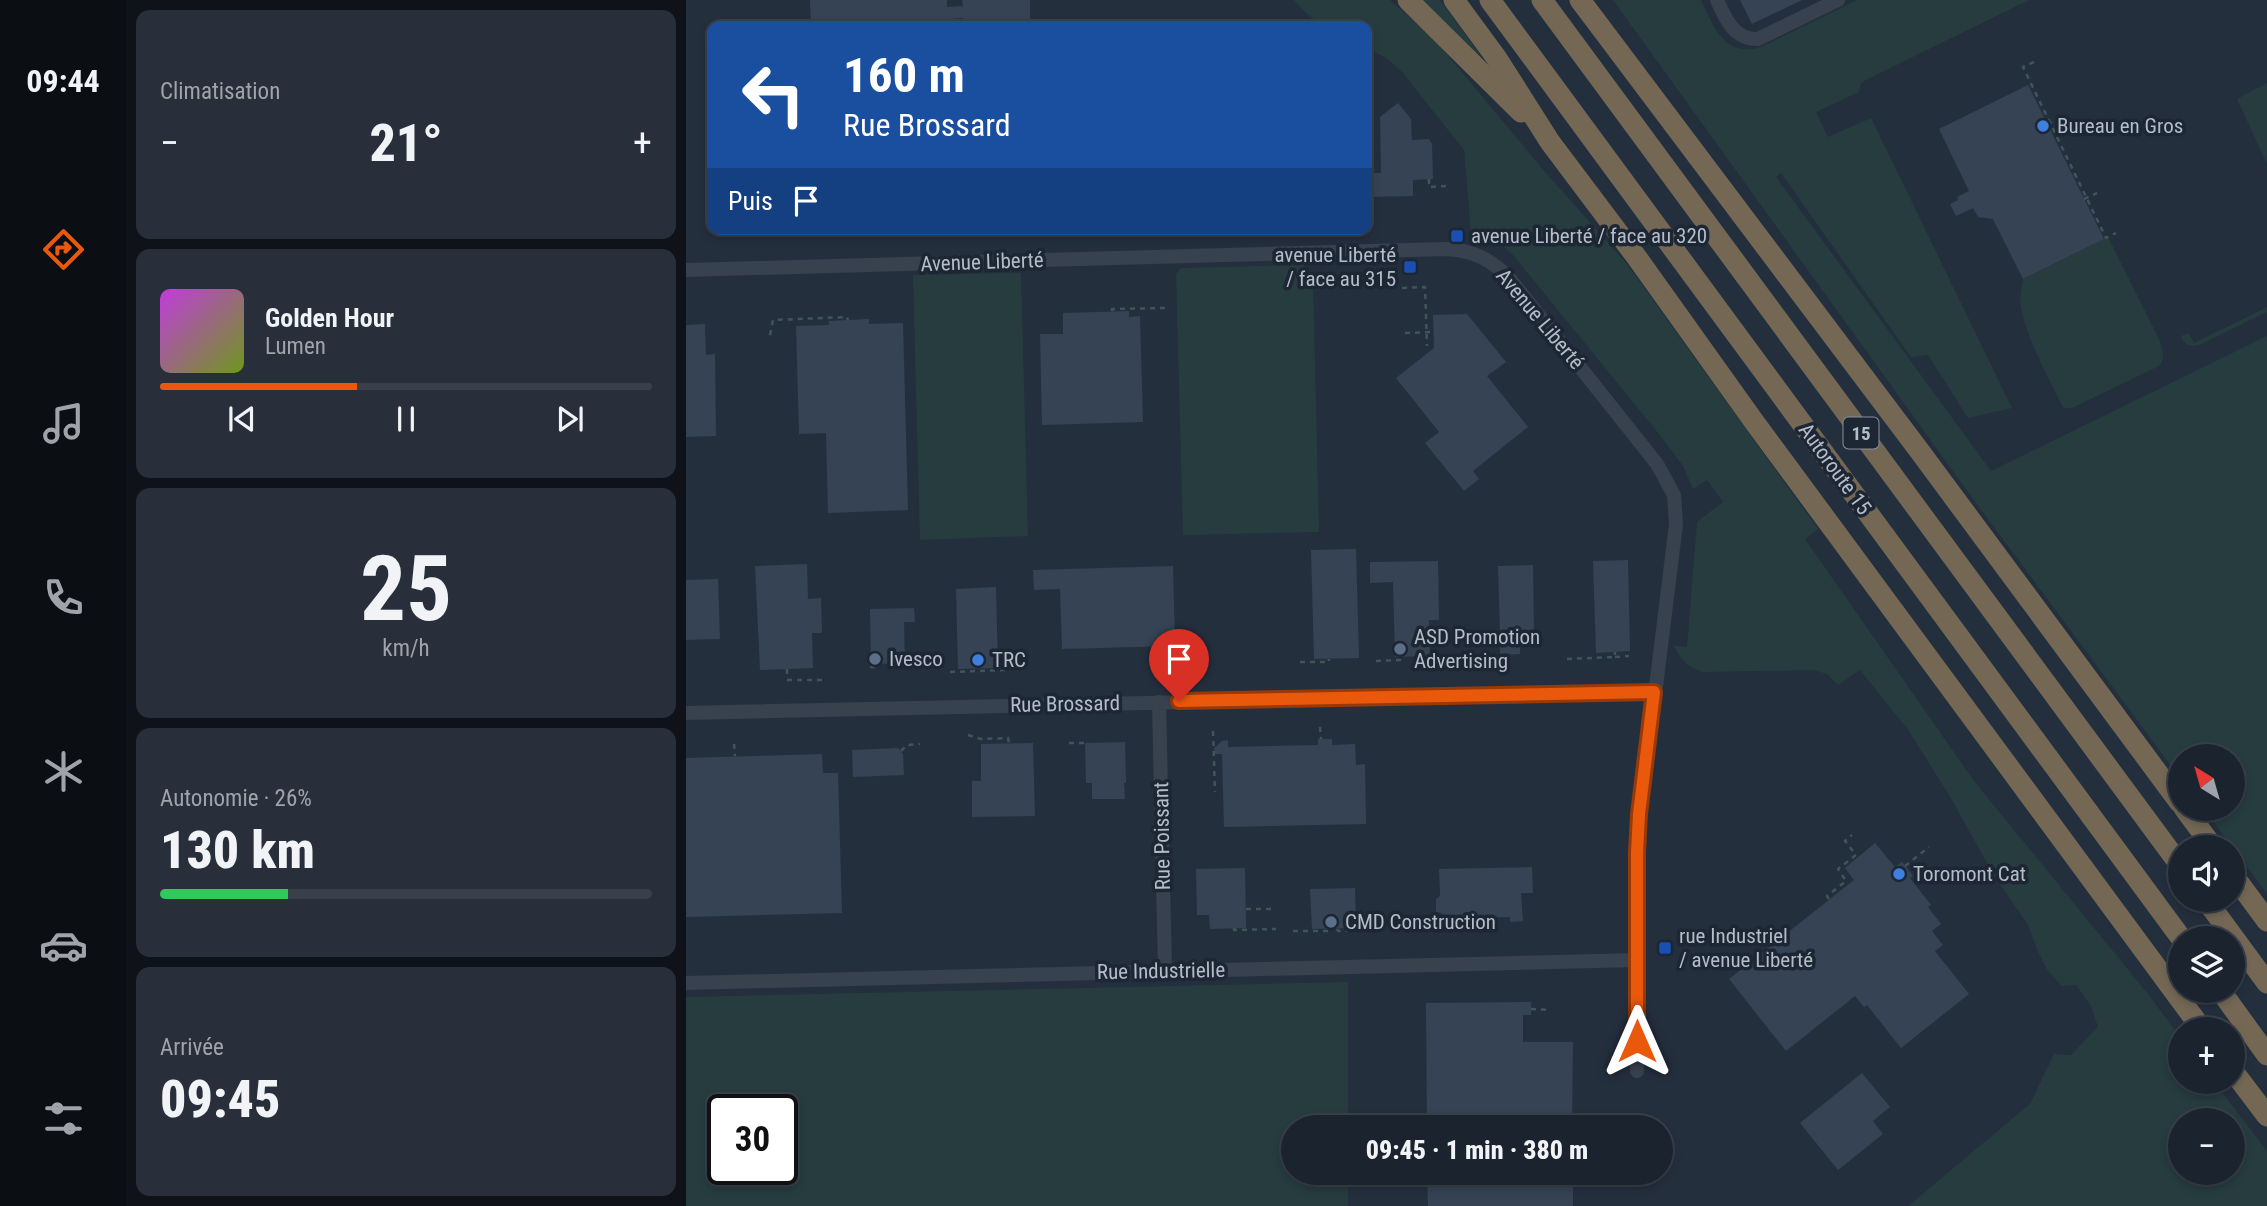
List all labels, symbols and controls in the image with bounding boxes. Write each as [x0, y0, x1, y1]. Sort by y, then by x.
text: 160 m [843, 47, 965, 104]
icon: left [728, 49, 819, 140]
text: 09:44 [26, 62, 100, 100]
text: Climatisation [160, 78, 280, 105]
text: Rue Brossard [843, 106, 1011, 144]
text: 21° [369, 113, 443, 174]
place label: Bureau en Gros [2057, 114, 2183, 138]
marker: Bureau en Gros [2035, 118, 2051, 134]
text: − [160, 121, 179, 165]
text: + [633, 121, 652, 165]
icon: arrive [787, 182, 825, 220]
text: Puis [728, 186, 773, 216]
place label: avenue Liberté / face au 320 [1471, 224, 1707, 248]
icon: directions [39, 225, 88, 274]
marker: avenue Liberté / face au 320 [1449, 228, 1465, 244]
place label: avenue Liberté / face au 315 [1274, 243, 1396, 291]
street label: Avenue Liberté [920, 248, 1044, 276]
marker: avenue Liberté / face au 315 [1402, 259, 1418, 275]
street label: Avenue Liberté [1491, 264, 1589, 374]
text: Golden Hour [265, 303, 394, 333]
text: Lumen [265, 333, 326, 360]
icon: music [39, 399, 88, 448]
icon: previous [223, 400, 261, 438]
icon: pause [387, 400, 425, 438]
icon: next [551, 400, 589, 438]
road number: 15 [1844, 418, 1878, 448]
street label: Autoroute 15 [1794, 419, 1876, 519]
text: 25 [360, 536, 452, 642]
icon: phone [39, 573, 88, 622]
place label: ASD Promotion Advertising [1414, 625, 1540, 673]
pin [1149, 629, 1209, 701]
text: km/h [382, 635, 430, 662]
icon: arrive [1160, 640, 1198, 678]
marker: ASD Promotion Advertising [1392, 641, 1408, 657]
place label: Ivesco [889, 647, 943, 671]
place label: TRC [992, 648, 1026, 672]
marker: Ivesco [867, 651, 883, 667]
marker: TRC [970, 652, 986, 668]
street label: Rue Brossard [1010, 691, 1120, 717]
north arrow [2168, 744, 2245, 821]
map controls [2168, 744, 2245, 1185]
icon: climate [39, 747, 88, 796]
street label: Rue Poissant [1149, 782, 1175, 890]
text: Autonomie · 26% [160, 785, 312, 812]
text: 130 km [160, 820, 315, 881]
button: sound [2168, 835, 2245, 912]
place label: Toromont Cat [1913, 862, 2026, 886]
marker: Toromont Cat [1891, 866, 1907, 882]
place label: CMD Construction [1345, 910, 1496, 934]
marker: CMD Construction [1323, 914, 1339, 930]
icon: car [39, 921, 88, 970]
place label: rue Industriel / avenue Liberté [1679, 924, 1813, 972]
button: layers [2168, 926, 2245, 1003]
marker: rue Industriel / avenue Liberté [1657, 940, 1673, 956]
street label: Rue Industrielle [1097, 958, 1225, 984]
position arrow [1600, 1004, 1674, 1078]
button: + [2168, 1017, 2245, 1094]
text: Arrivée [160, 1034, 224, 1061]
text: 09:45 [160, 1069, 280, 1130]
icon: filters [39, 1094, 88, 1143]
speed limit sign: 30 [707, 1094, 798, 1185]
button: − [2168, 1108, 2245, 1185]
text: 09:45 · 1 min · 380 m [1366, 1135, 1588, 1165]

